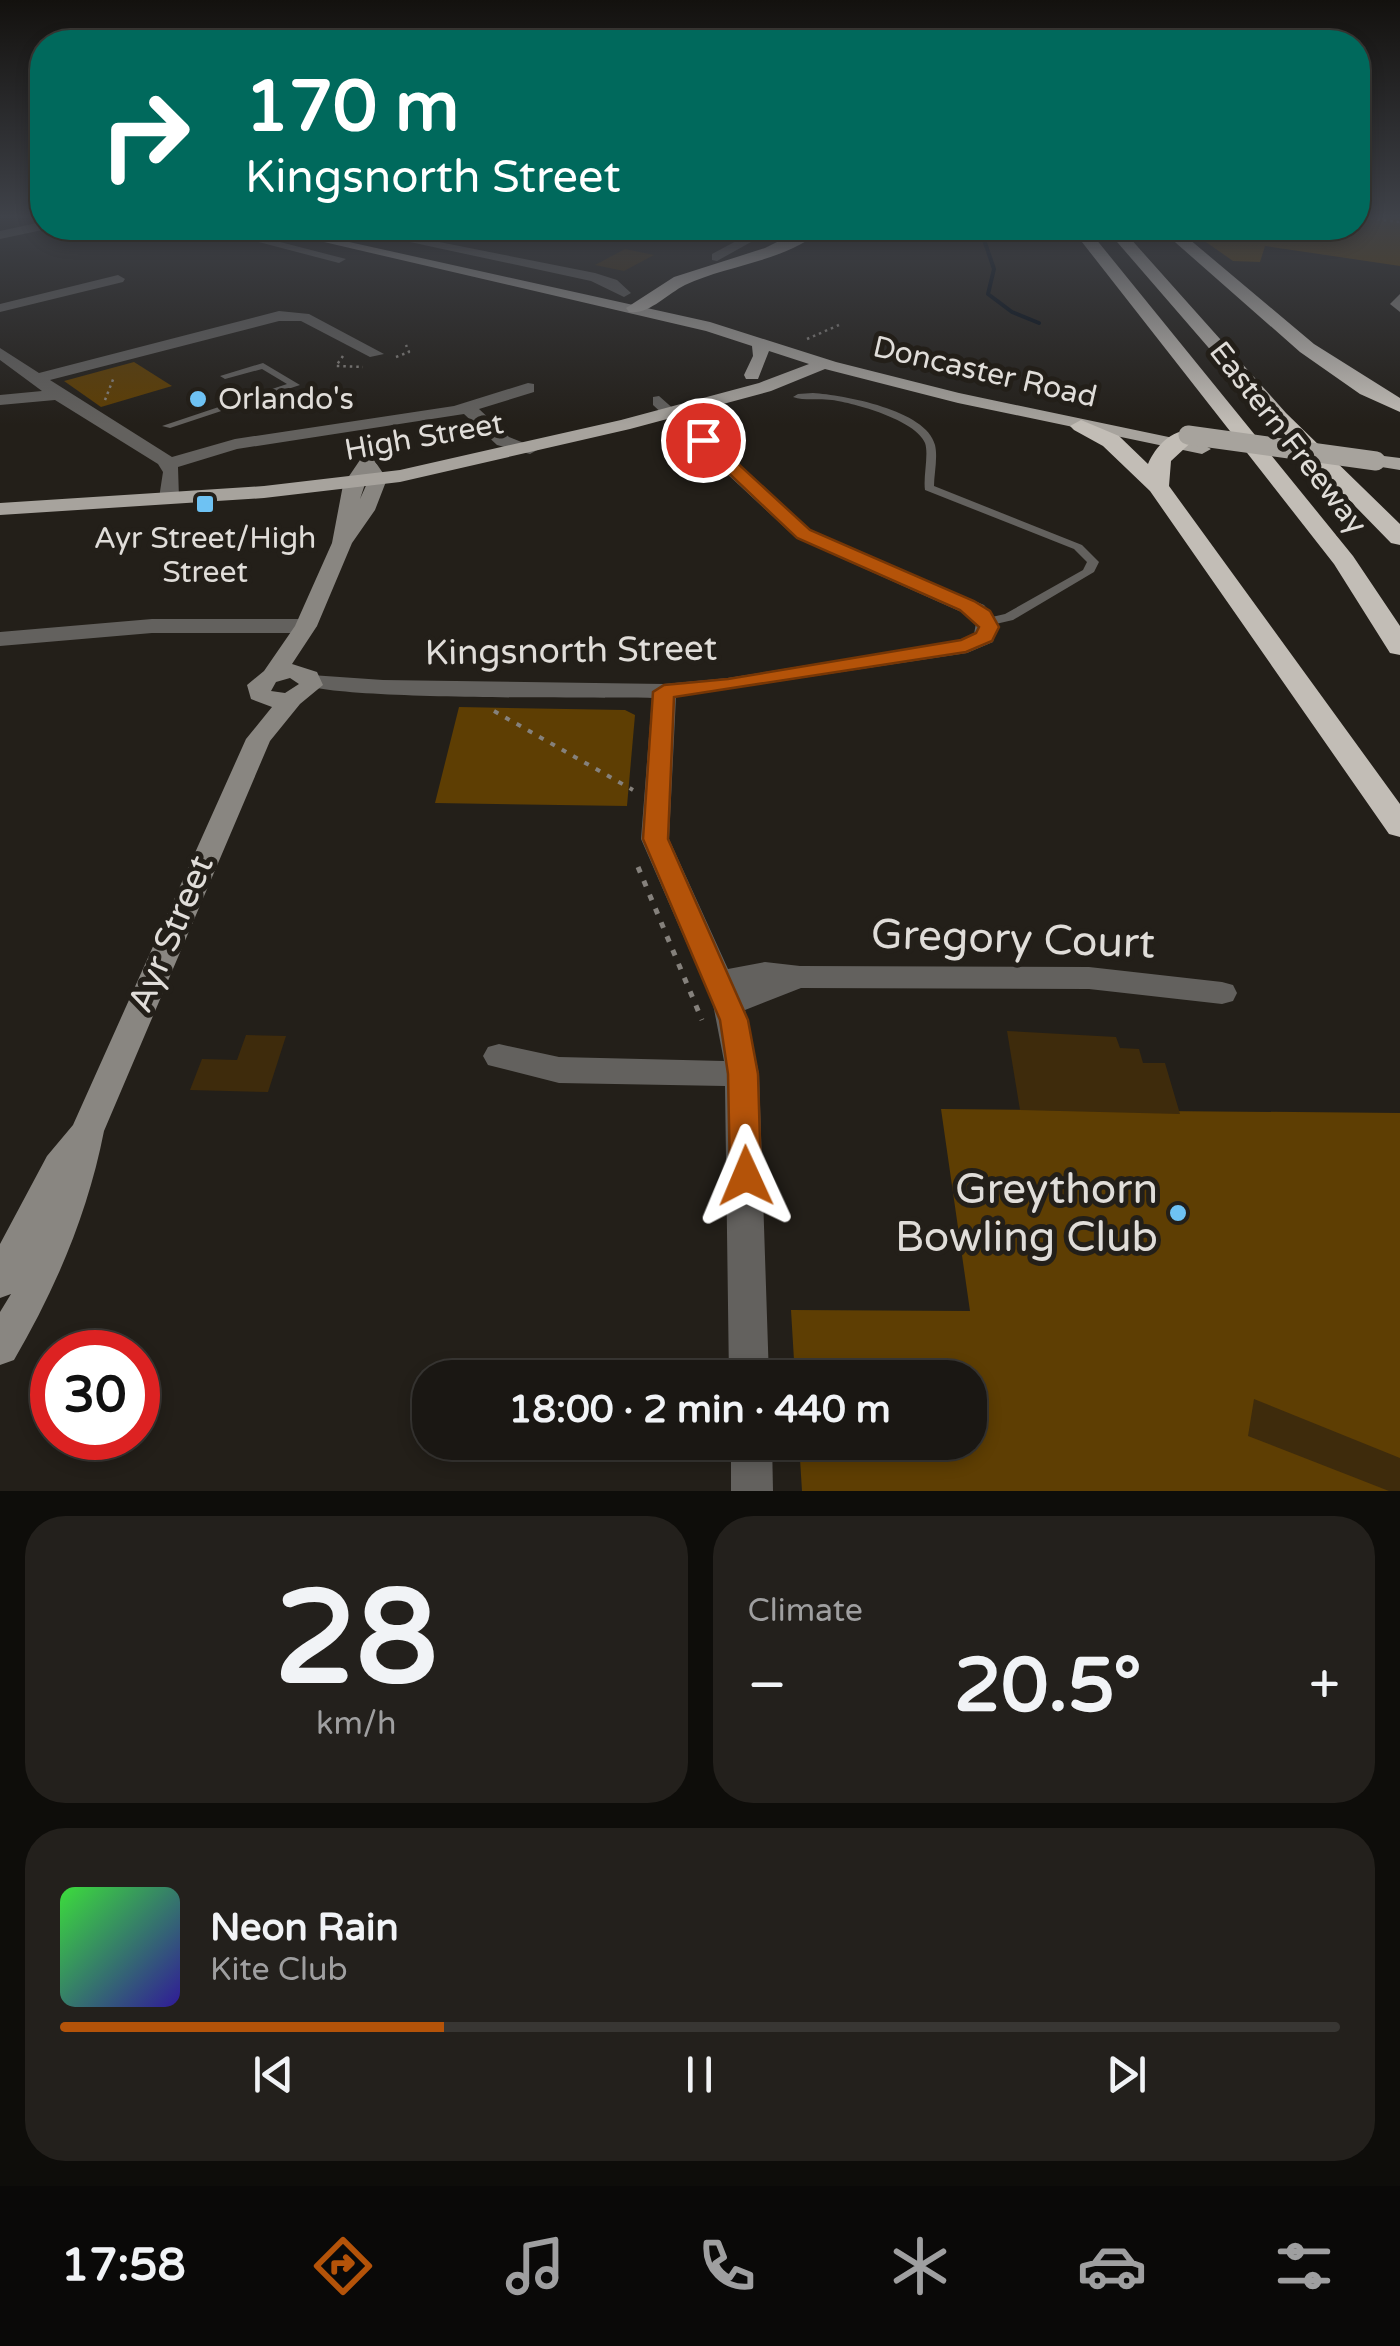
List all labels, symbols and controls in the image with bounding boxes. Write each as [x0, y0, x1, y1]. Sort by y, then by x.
text: 170 m [245, 66, 459, 150]
icon: right [80, 70, 210, 200]
text: Kingsnorth Street [245, 151, 621, 205]
street label: Doncaster Road [870, 328, 1100, 416]
street label: Eastern Freeway [1201, 334, 1375, 542]
place label: Orlando's [218, 381, 354, 418]
marker: Orlando's [187, 388, 209, 410]
pin [661, 398, 746, 483]
street label: High Street [342, 405, 506, 469]
icon: arrive [676, 413, 731, 468]
marker: Ayr Street/High Street [194, 493, 216, 515]
place label: Ayr Street/High Street [94, 520, 316, 591]
street label: Kingsnorth Street [425, 627, 717, 675]
street label: Ayr Street [119, 849, 223, 1019]
street label: Gregory Court [870, 909, 1156, 969]
position arrow [694, 1124, 798, 1228]
place label: Greythorn Bowling Club [895, 1164, 1158, 1263]
marker: Greythorn Bowling Club [1167, 1202, 1189, 1224]
speed limit sign: 30 [30, 1330, 160, 1460]
text: 18:00 · 2 min · 440 m [508, 1387, 891, 1433]
text: 28 [275, 1562, 438, 1718]
text: Climate [748, 1592, 863, 1630]
text: 20.5° [954, 1641, 1142, 1731]
text: − [748, 1653, 787, 1719]
text: + [1309, 1653, 1340, 1719]
text: km/h [316, 1705, 396, 1743]
text: Neon Rain [210, 1905, 399, 1951]
text: Kite Club [210, 1951, 348, 1989]
icon: previous [246, 2047, 301, 2102]
icon: pause [672, 2047, 727, 2102]
icon: next [1099, 2047, 1154, 2102]
icon: directions [308, 2231, 378, 2301]
icon: music [500, 2231, 570, 2301]
icon: phone [692, 2231, 762, 2301]
icon: climate [885, 2231, 955, 2301]
icon: car [1077, 2231, 1147, 2301]
icon: filters [1269, 2231, 1339, 2301]
text: 17:58 [61, 2239, 186, 2293]

